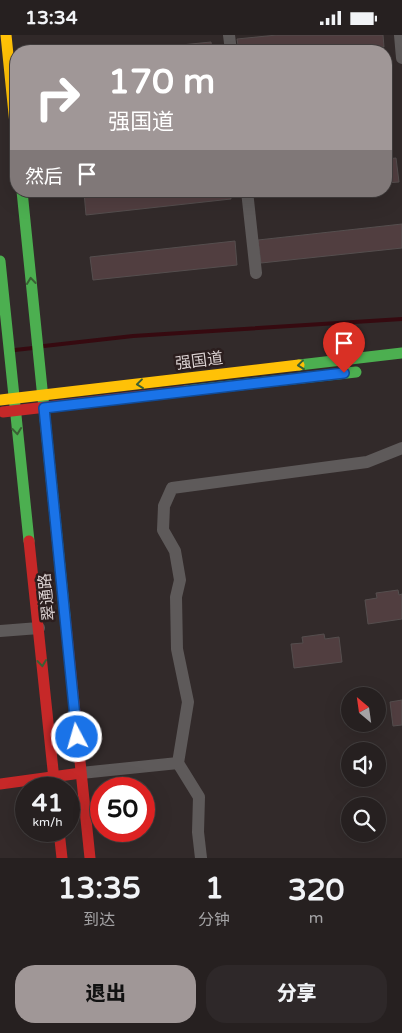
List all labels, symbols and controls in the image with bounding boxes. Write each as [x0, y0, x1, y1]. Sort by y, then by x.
text: 13:34 [25, 7, 78, 29]
text: 170 m [108, 61, 215, 103]
icon: right [25, 65, 90, 130]
text: 强国道 [108, 109, 174, 135]
icon: arrive [73, 160, 101, 188]
text: 然后 [25, 166, 63, 188]
one-way arrow [26, 276, 37, 284]
pin [323, 322, 365, 373]
icon: arrive [330, 329, 358, 357]
street label: 强国道 [174, 348, 224, 374]
one-way arrow [297, 359, 305, 370]
one-way arrow [136, 378, 144, 389]
one-way arrow [11, 428, 22, 436]
street label: 翠通路 [35, 572, 59, 622]
one-way arrow [36, 659, 47, 667]
north arrow [341, 687, 386, 733]
map controls [341, 687, 386, 842]
position arrow [50, 710, 102, 762]
button: sound [341, 742, 386, 787]
speed limit sign: 50 [90, 777, 155, 842]
text: 41 [32, 788, 63, 818]
button: search [341, 797, 386, 842]
text: km/h [32, 815, 63, 829]
text: 13:35 [58, 870, 141, 907]
text: 1 [205, 870, 224, 907]
text: 320 [288, 872, 344, 909]
text: m [309, 908, 323, 928]
text: 到达 [83, 910, 115, 930]
text: 分钟 [198, 910, 230, 930]
button: 退出 [15, 965, 196, 1023]
button: 分享 [206, 965, 387, 1023]

